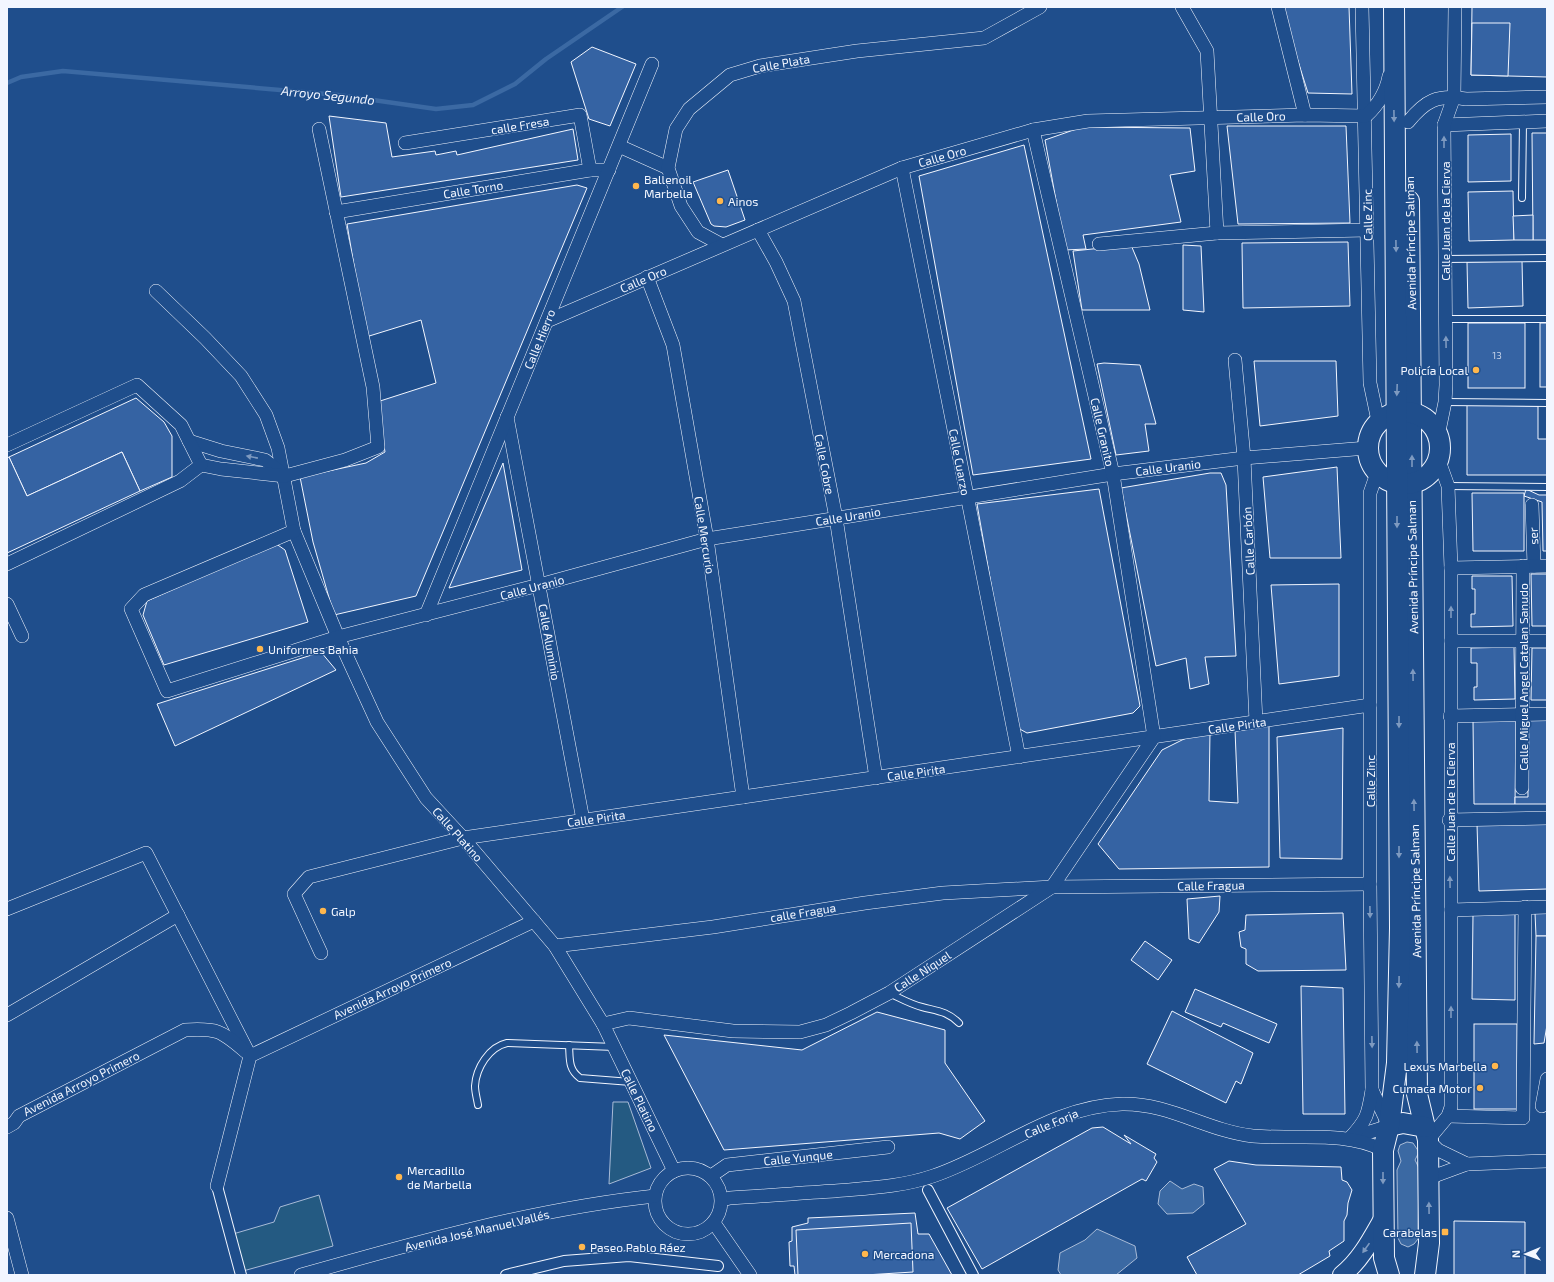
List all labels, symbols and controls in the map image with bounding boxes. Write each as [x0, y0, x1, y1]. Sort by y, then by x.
street label: Calle Plata [751, 51, 811, 75]
water label: Arroyo Segundo [279, 82, 376, 108]
street label: Calle Oro [1236, 108, 1286, 124]
one-way arrow [1391, 110, 1397, 123]
street label: calle Fresa [490, 113, 550, 137]
one-way arrow [1441, 135, 1447, 148]
street label: Calle Oro [916, 142, 968, 170]
street label: Calle Juan de la Cierva [1438, 161, 1452, 281]
place label: Ballenoil Marbella [644, 172, 693, 200]
street label: Avenida Príncipe Salman [1402, 176, 1418, 310]
street label: Calle Torno [442, 177, 504, 201]
marker: Ballenoil Marbella [631, 181, 641, 191]
street label: Calle Zinc [1360, 189, 1374, 241]
place label: Ainos [728, 194, 758, 208]
marker: Ainos [715, 196, 725, 206]
one-way arrow [1393, 240, 1399, 253]
street label: Calle Oro [618, 263, 669, 295]
street label: Calle Hierro [521, 307, 557, 371]
one-way arrow [1443, 335, 1449, 348]
house number: 13 [1492, 349, 1502, 361]
place label: Policía Local [1401, 363, 1468, 377]
marker: Policía Local [1471, 365, 1481, 375]
one-way arrow [1394, 384, 1400, 397]
street label: Calle Granito [1088, 396, 1118, 468]
street label: Calle Cuarzo [947, 427, 973, 497]
street label: Calle Cobre [812, 433, 838, 495]
one-way arrow [246, 454, 258, 460]
one-way arrow [1409, 454, 1415, 467]
street label: Calle Uranio [1134, 456, 1202, 478]
street label: Calle Mercurio [692, 495, 718, 575]
street label: Avenida Príncipe Salman [1404, 500, 1420, 634]
street label: Calle Uranio [814, 504, 882, 528]
street label: Calle Carbón [1239, 506, 1257, 576]
one-way arrow [1394, 516, 1401, 528]
street label: ser [1526, 527, 1540, 545]
street label: Calle Uranio [498, 572, 566, 602]
street label: Calle Miguel Angel Catalan Sanudo [1516, 583, 1530, 771]
street label: Calle Aluminio [536, 603, 564, 682]
one-way arrow [1448, 605, 1454, 618]
place label: Uniformes Bahia [268, 642, 358, 656]
marker: Uniformes Bahia [255, 644, 265, 654]
one-way arrow [1410, 668, 1416, 681]
street label: Calle Pirita [1207, 714, 1267, 736]
one-way arrow [1396, 716, 1402, 729]
street label: Calle Juan de la Cierva [1443, 742, 1457, 862]
street label: Calle Zinc [1363, 755, 1377, 807]
street label: Calle Pirita [886, 761, 946, 783]
one-way arrow [1411, 798, 1417, 811]
street label: Calle Platino [430, 804, 486, 864]
street label: Calle Pirita [566, 807, 626, 829]
street label: Avenida Príncipe Salman [1407, 824, 1423, 958]
one-way arrow [1396, 846, 1402, 859]
one-way arrow [1447, 875, 1453, 888]
street label: Calle Fragua [1177, 877, 1245, 893]
street label: calle Fragua [769, 900, 837, 924]
place label: Galp [331, 904, 356, 918]
marker: Galp [318, 906, 328, 916]
one-way arrow [1367, 906, 1373, 919]
street label: Calle Níquel [891, 947, 953, 995]
street label: Avenida Arroyo Primero [331, 954, 453, 1021]
one-way arrow [1396, 976, 1402, 989]
one-way arrow [1448, 1005, 1454, 1018]
one-way arrow [1369, 1036, 1375, 1049]
one-way arrow [1414, 1040, 1420, 1053]
street label: Avenida Arroyo Primero [21, 1048, 142, 1118]
place label: Lexus Marbella [1404, 1059, 1487, 1073]
marker: Lexus Marbella [1490, 1061, 1500, 1071]
street label: Calle Platino [619, 1066, 661, 1134]
place label: Cumaca Motor [1393, 1081, 1472, 1095]
marker: Cumaca Motor [1475, 1083, 1485, 1093]
street label: Calle Forja [1022, 1105, 1080, 1142]
street label: Calle Yunque [763, 1146, 833, 1168]
place label: Mercadillo de Marbella [407, 1163, 472, 1191]
marker: Mercadillo de Marbella [394, 1172, 404, 1182]
one-way arrow [1380, 1172, 1387, 1184]
one-way arrow [1426, 1201, 1432, 1214]
street label: Avenida José Manuel Vallés [403, 1207, 551, 1253]
place label: Carabelas [1383, 1225, 1437, 1239]
marker: Carabelas [1440, 1227, 1450, 1237]
north arrow [1506, 1234, 1546, 1274]
place label: Paseo Pablo Ráez [590, 1240, 686, 1254]
marker: Paseo Pablo Ráez [577, 1242, 587, 1252]
one-way arrow [1362, 1243, 1370, 1253]
place label: Mercadona [873, 1247, 934, 1261]
marker: Mercadona [860, 1249, 870, 1259]
text: N [1509, 1250, 1522, 1258]

